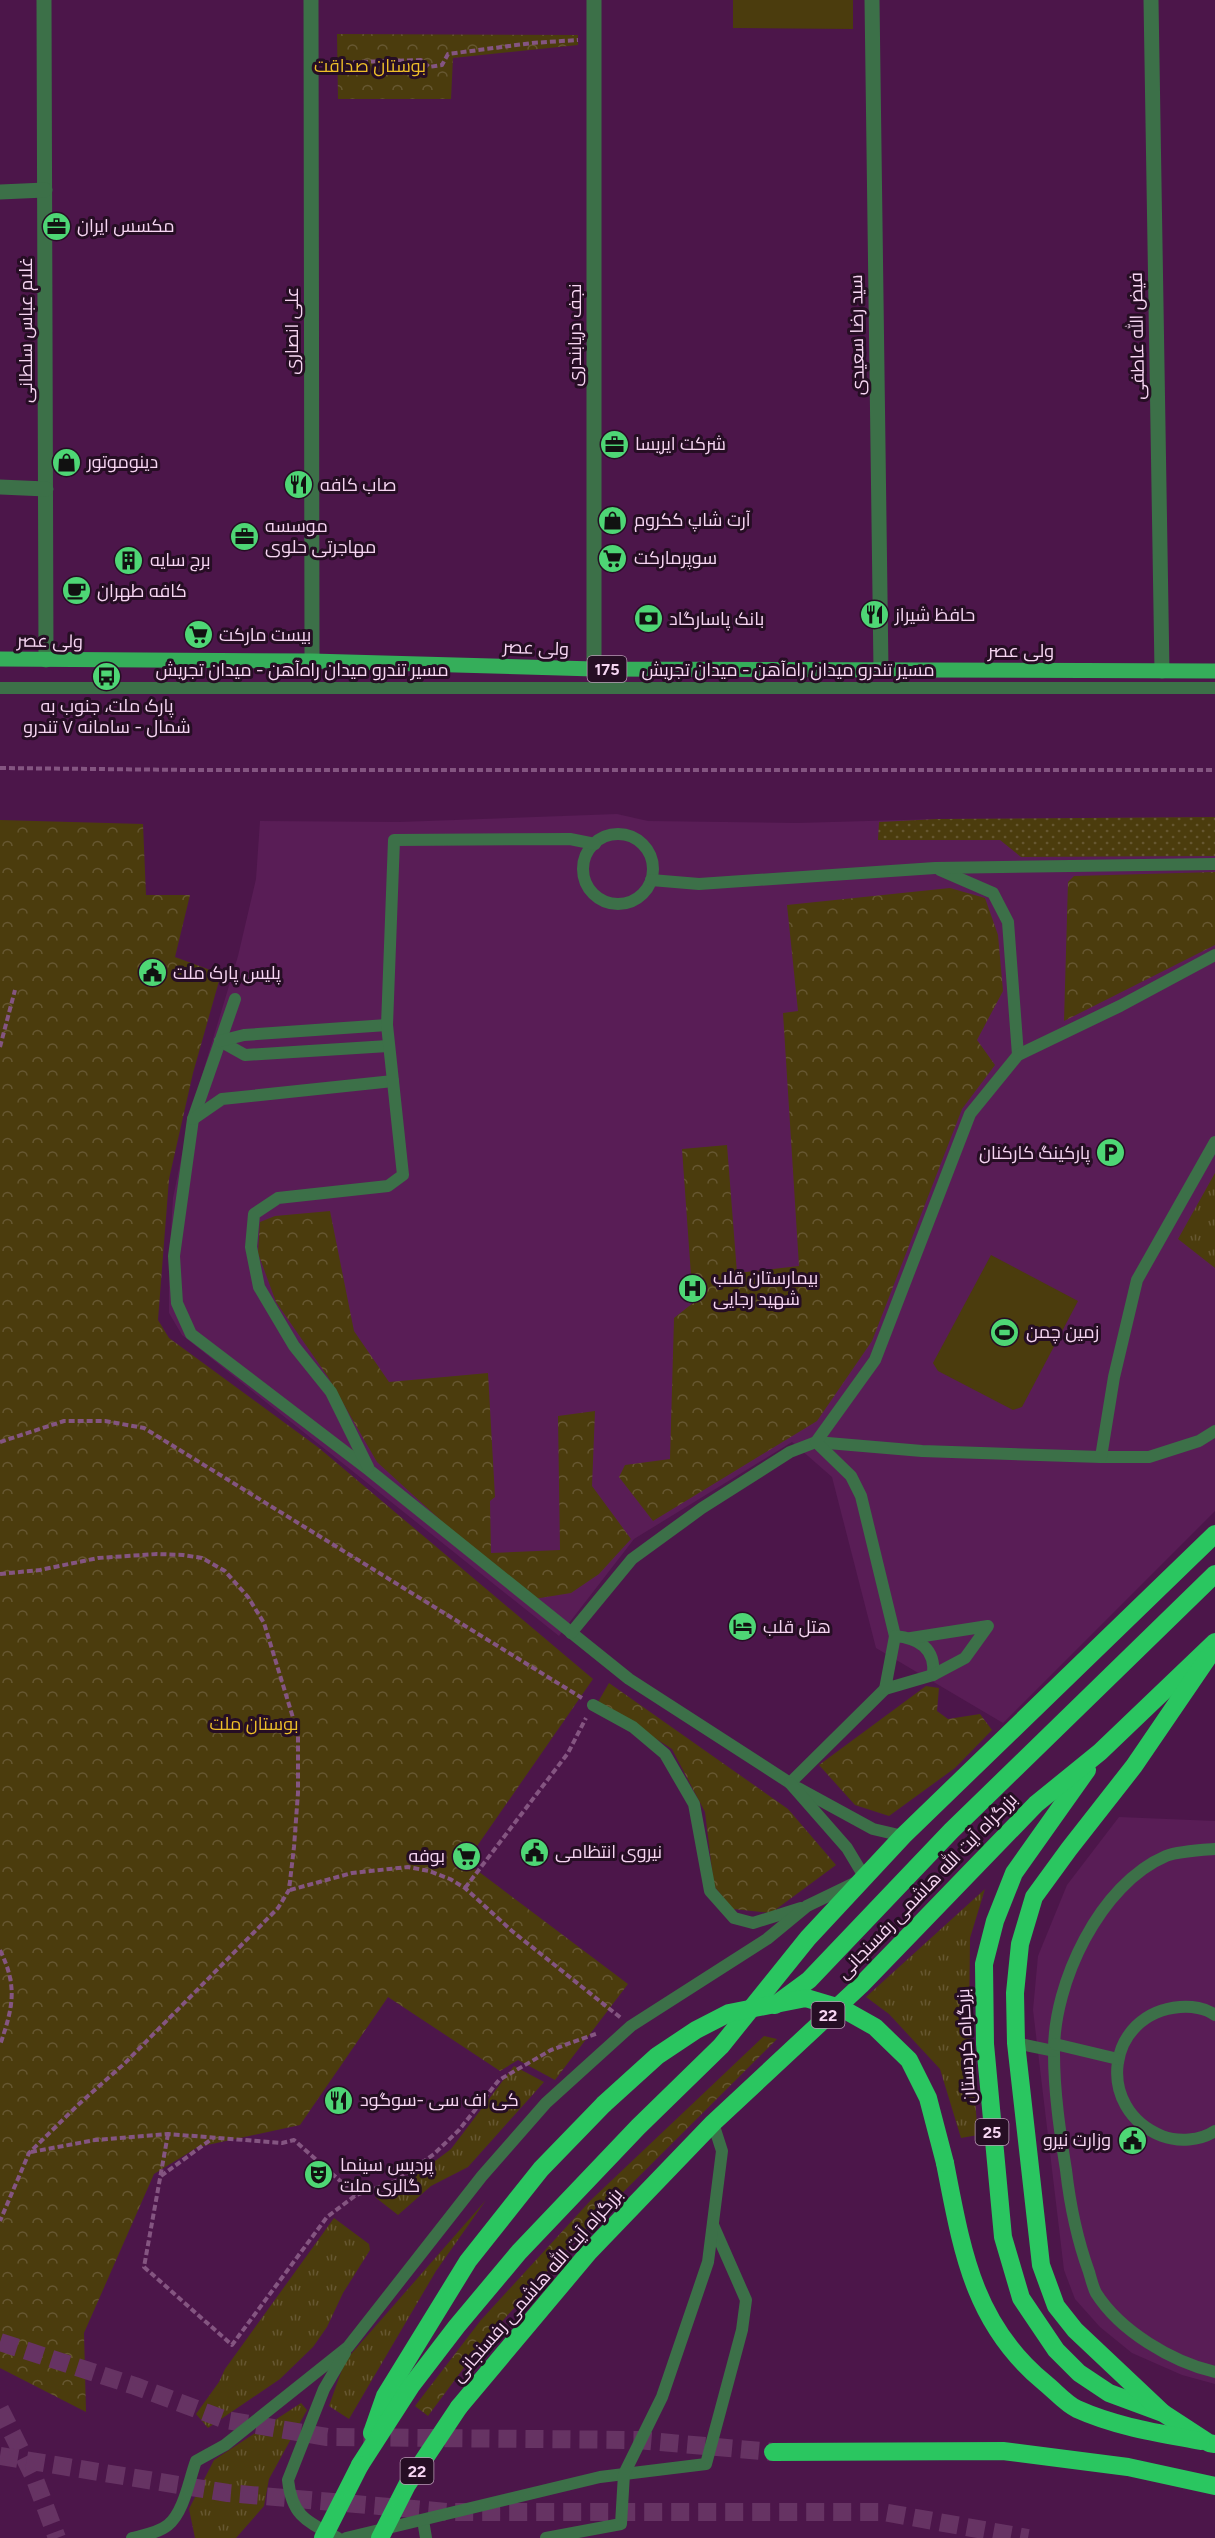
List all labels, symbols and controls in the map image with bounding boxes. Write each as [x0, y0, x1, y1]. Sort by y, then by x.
park label: بوستان صداقت [314, 55, 426, 77]
office icon: مکسس ایران [40, 210, 72, 242]
place label: مکسس ایران [77, 215, 175, 237]
street label: غلام عباس سلطانی [15, 257, 38, 403]
street label: فیض الله عاطفی [1124, 272, 1149, 400]
street label: سید رضا سعیدی [845, 274, 869, 396]
street label: نجف دریابندری [564, 283, 586, 387]
street label: علی انصاری [281, 287, 303, 375]
office icon: شرکت ایریسا [598, 428, 630, 460]
place label: شرکت ایریسا [635, 433, 726, 455]
shop icon: دینوموتور [50, 446, 82, 478]
place label: دینوموتور [86, 451, 158, 473]
restaurant icon: صاب کافه [283, 469, 315, 501]
place label: صاب کافه [320, 474, 397, 496]
shop icon: آرت شاپ ککروم [597, 504, 629, 536]
place label: آرت شاپ ککروم [634, 509, 751, 532]
place label: موسسه مهاجرتی حلوی [265, 515, 376, 558]
office icon: موسسه مهاجرتی حلوی [228, 520, 260, 552]
supermarket icon: سوپرمارکت [597, 542, 629, 574]
building icon: برج سایه [113, 544, 145, 576]
place label: سوپرمارکت [634, 547, 717, 570]
place label: برج سایه [150, 549, 211, 572]
cafe icon: کافه طهران [60, 575, 92, 607]
place label: کافه طهران [97, 580, 187, 602]
restaurant icon: حافظ شیراز [858, 599, 890, 631]
bank icon: بانک پاسارگاد [632, 603, 664, 635]
place label: حافظ شیراز [894, 604, 975, 626]
place label: بانک پاسارگاد [669, 608, 764, 631]
supermarket icon: بیست مارکت [182, 619, 214, 651]
place label: بیست مارکت [219, 624, 311, 646]
street label: ولی عصر [16, 629, 83, 653]
street label: ولی عصر [502, 636, 569, 660]
street label: ولی عصر [987, 640, 1054, 662]
road number: 175 [588, 656, 626, 682]
street label: مسیر تندرو میدان راه‌آهن - میدان تجریش [156, 659, 448, 681]
street label: مسیر تندرو میدان راه‌آهن - میدان تجریش [642, 659, 934, 681]
bus stop icon: پارک ملت، جنوب به شمال - سامانه ۷ تندرو [91, 661, 123, 693]
place label: پارک ملت، جنوب به شمال - سامانه ۷ تندرو [23, 695, 191, 738]
public building icon: پلیس پارک ملت [136, 957, 168, 989]
place label: پلیس پارک ملت [173, 962, 281, 985]
parking icon: پارکینگ کارکنان [1095, 1137, 1127, 1169]
place label: پارکینگ کارکنان [979, 1142, 1090, 1165]
place label: بیمارستان قلب شهید رجایی [713, 1267, 818, 1310]
hospital icon: بیمارستان قلب شهید رجایی [676, 1272, 708, 1304]
sports icon: زمین چمن [989, 1316, 1021, 1348]
place label: زمین چمن [1026, 1321, 1099, 1344]
hotel icon: هتل قلب [726, 1611, 758, 1643]
place label: هتل قلب [763, 1616, 831, 1638]
park label: بوستان ملت [210, 1713, 298, 1735]
street label: بزرگراه آیت الله هاشمی رفسنجانی [832, 1788, 1022, 1983]
public building icon: نیروی انتظامی [518, 1836, 550, 1868]
supermarket icon: بوفه [450, 1840, 482, 1872]
place label: نیروی انتظامی [555, 1841, 662, 1863]
place label: بوفه [408, 1845, 445, 1867]
street label: بزرگراه کردستان [952, 1988, 980, 2104]
road number: 22 [812, 2002, 844, 2028]
restaurant icon: کی اف سی -سوگود [323, 2084, 355, 2116]
place label: کی اف سی -سوگود [360, 2089, 519, 2111]
road number: 25 [976, 2119, 1008, 2145]
public building icon: وزارت نیرو [1116, 2124, 1148, 2156]
place label: وزارت نیرو [1043, 2129, 1111, 2151]
place label: پردیس سینما گالری ملت [340, 2154, 434, 2197]
theatre icon: پردیس سینما گالری ملت [303, 2159, 335, 2191]
street label: بزرگراه آیت الله هاشمی رفسنجانی [446, 2183, 627, 2386]
road number: 22 [400, 2458, 434, 2484]

